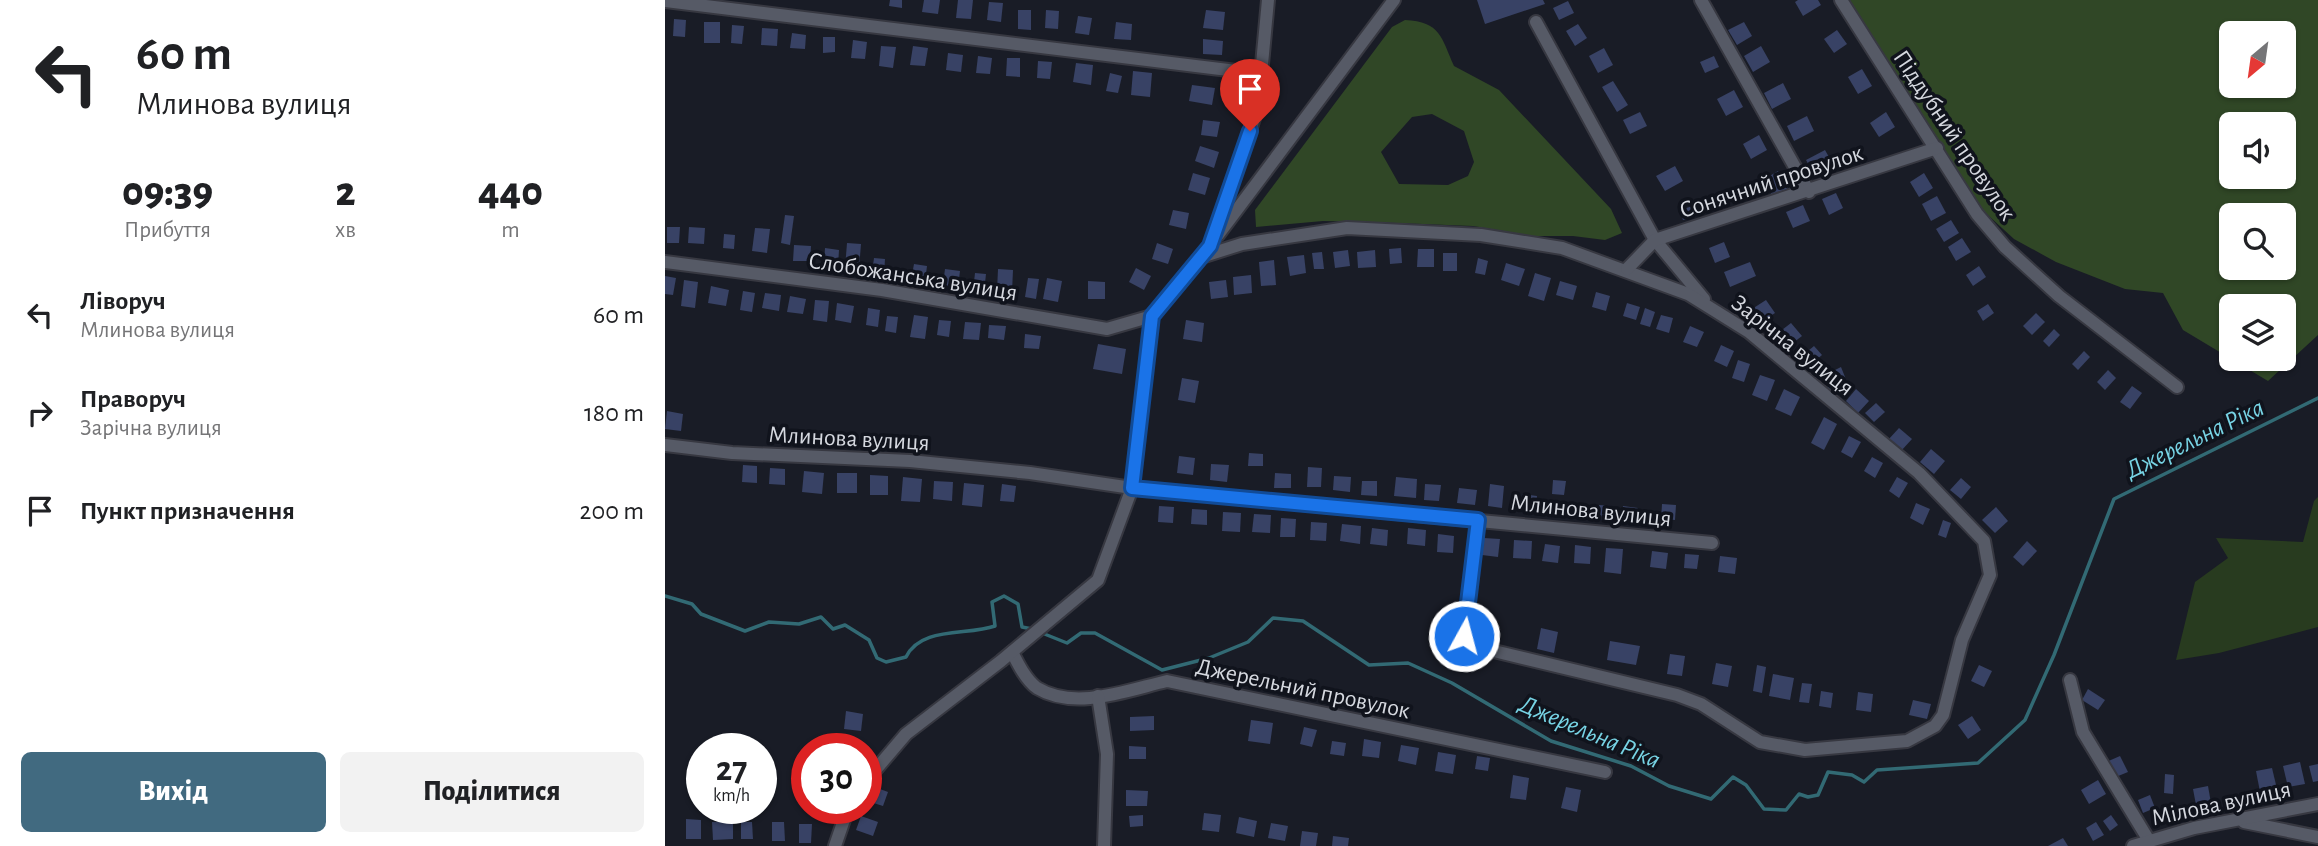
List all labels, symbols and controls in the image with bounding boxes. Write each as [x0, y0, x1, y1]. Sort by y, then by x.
north arrow [2219, 21, 2296, 98]
map controls [2219, 21, 2296, 371]
icon: left [21, 28, 112, 119]
text: 60 m [136, 30, 232, 79]
street label: Піддубний провулок [1888, 46, 2020, 225]
pin [1220, 59, 1280, 131]
icon: arrive [1231, 70, 1269, 108]
text: Млинова вулиця [136, 88, 352, 120]
button: sound [2219, 112, 2296, 189]
street label: Сонячний провулок [1677, 141, 1866, 223]
text: 09:39 [122, 171, 213, 213]
text: 2 [335, 171, 356, 213]
text: 440 [478, 171, 543, 213]
button: search [2219, 203, 2296, 280]
text: Прибуття [124, 219, 211, 242]
text: хв [335, 219, 356, 242]
text: m [501, 219, 520, 242]
street label: Слобожанська вулиця [807, 249, 1019, 305]
text: Ліворуч [80, 288, 166, 314]
street label: Зарічна вулиця [1727, 291, 1858, 401]
button: layers [2219, 294, 2296, 371]
icon: left [21, 296, 59, 334]
text: 60 m [593, 302, 644, 328]
text: Млинова вулиця [80, 319, 235, 342]
text: Праворуч [80, 386, 186, 412]
icon: right [21, 394, 59, 432]
water label: Джерельна Ріка [2120, 394, 2268, 484]
text: 180 m [584, 400, 644, 426]
text: Зарічна вулиця [80, 417, 222, 440]
street label: Млинова вулиця [768, 423, 930, 455]
street label: Млинова вулиця [1509, 491, 1673, 531]
icon: arrive [21, 492, 59, 530]
text: Пункт призначення [80, 498, 295, 524]
text: 200 m [580, 498, 644, 524]
position arrow [1427, 599, 1501, 673]
street label: Джерельний провулок [1194, 655, 1412, 723]
water label: Джерельна Ріка [1514, 690, 1664, 773]
speed limit sign: 30 [791, 733, 882, 824]
button: Вихід [21, 752, 326, 832]
button: Поділитися [340, 752, 644, 832]
text: 27 [716, 752, 747, 787]
street label: Мілова вулиця [2149, 777, 2293, 830]
text: km/h [713, 787, 750, 805]

